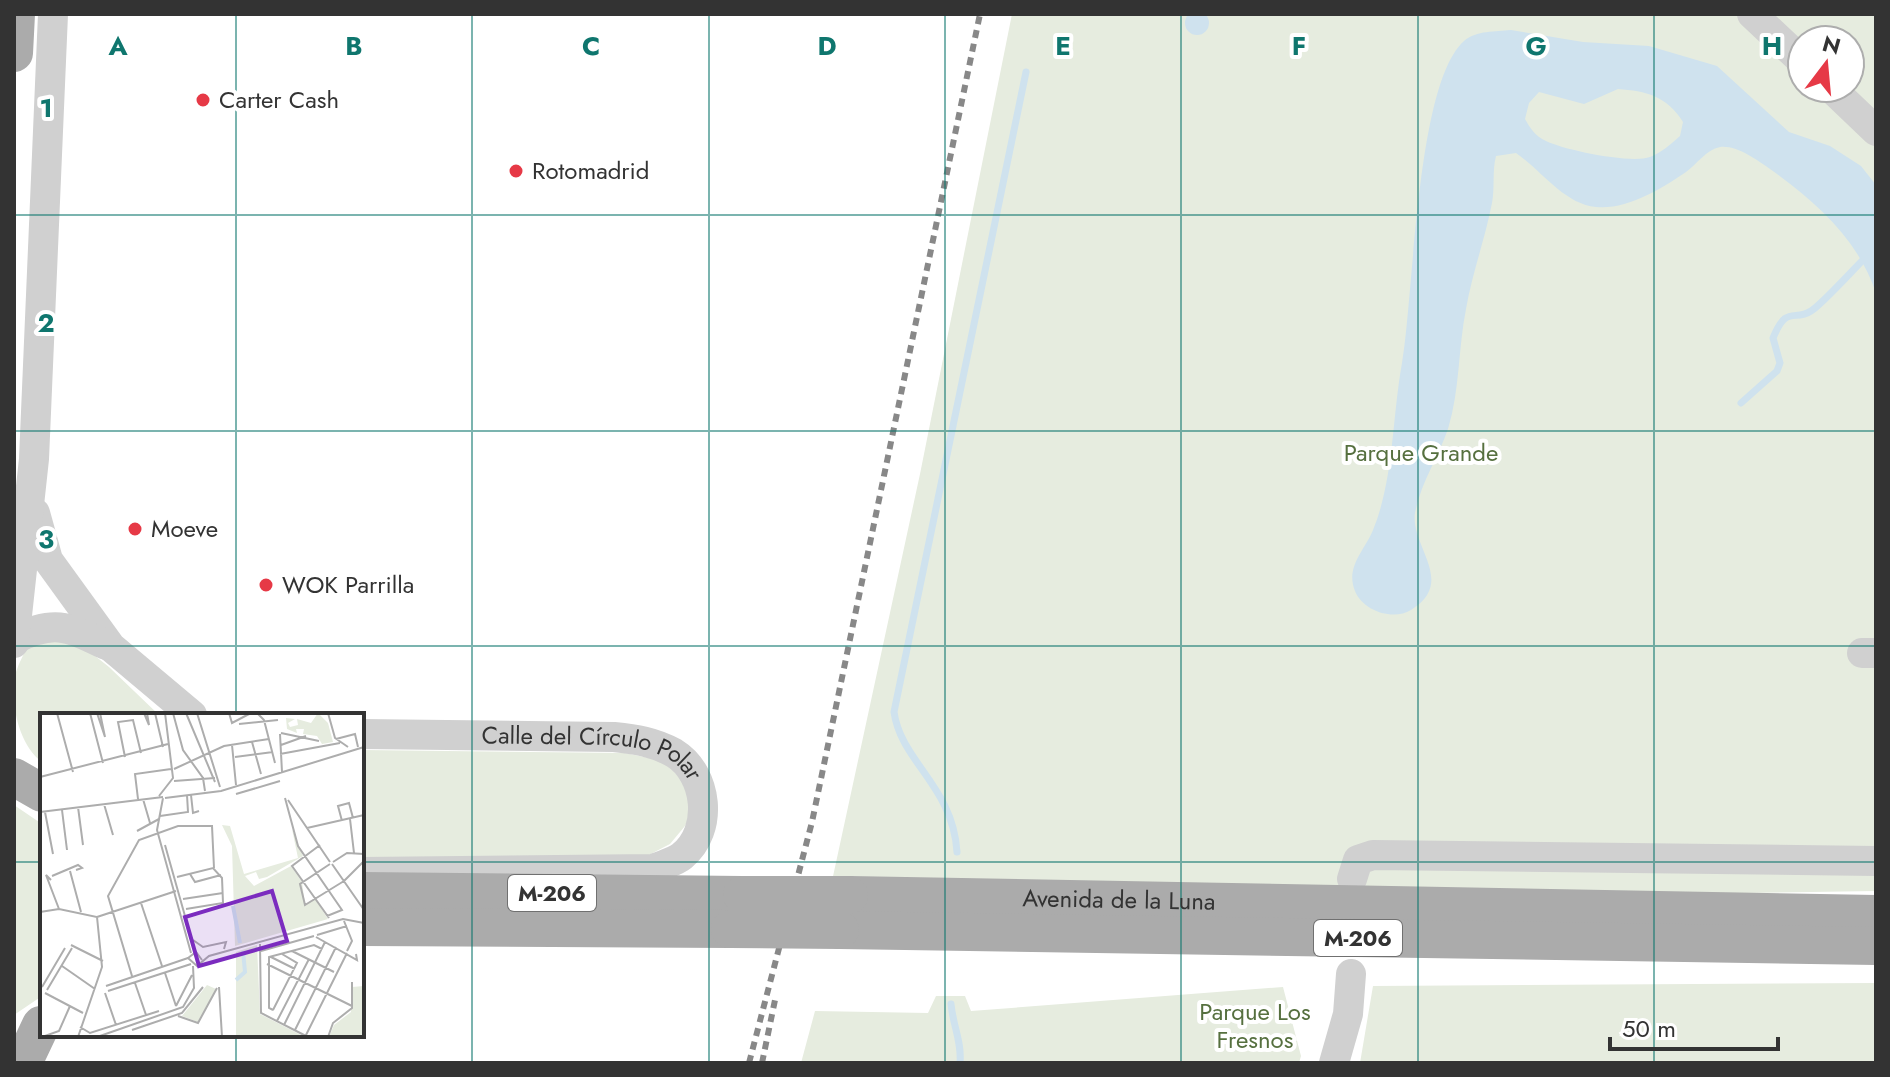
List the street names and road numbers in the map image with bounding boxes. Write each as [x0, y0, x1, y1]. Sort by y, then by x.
street label: Calle del Círculo Polar [481, 717, 712, 787]
road number: M-206 [508, 875, 596, 911]
street label: Avenida de la Luna [1022, 880, 1216, 919]
road number: M-206 [1314, 920, 1402, 956]

